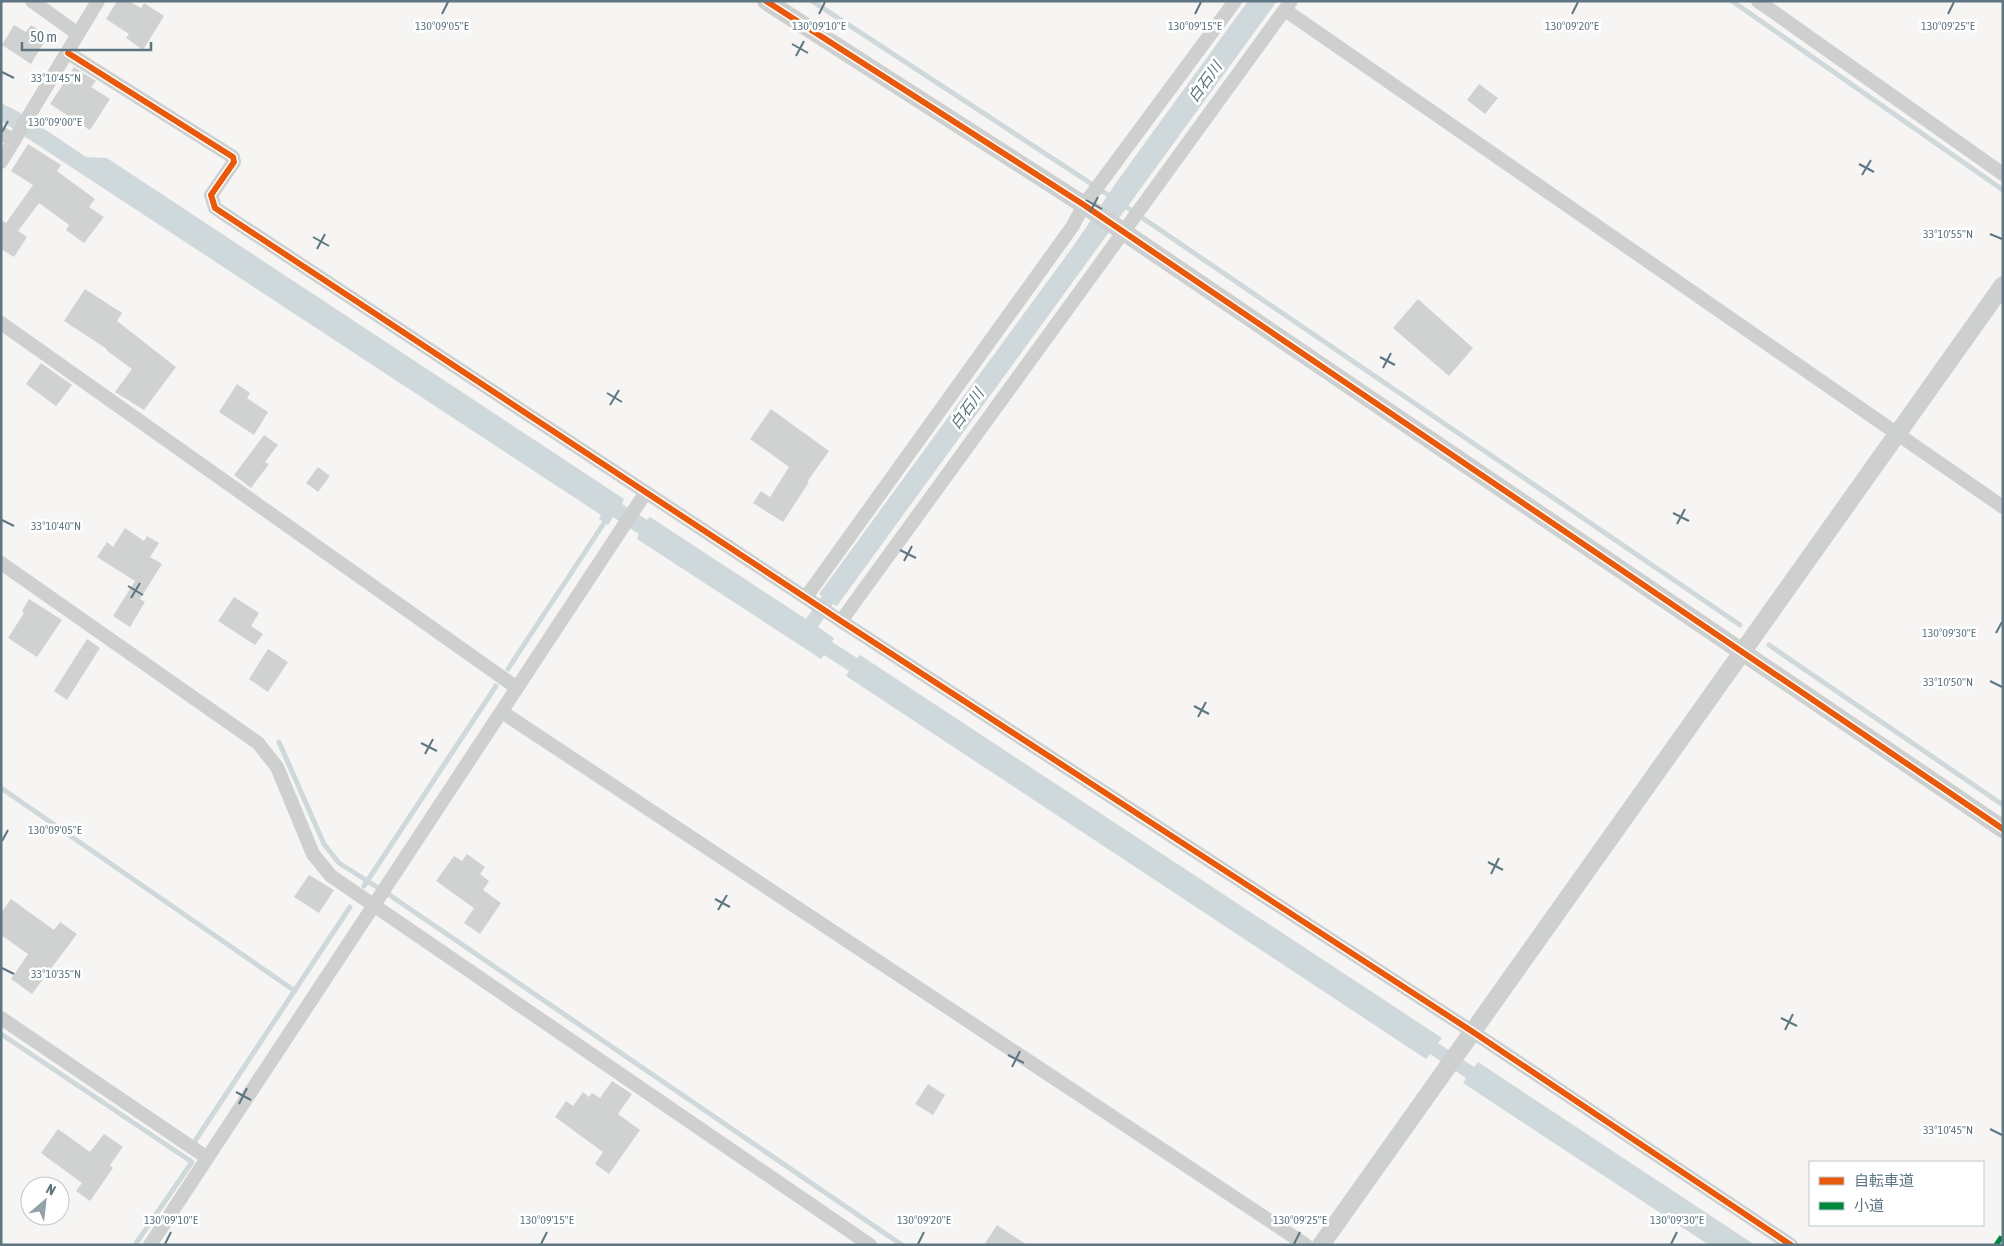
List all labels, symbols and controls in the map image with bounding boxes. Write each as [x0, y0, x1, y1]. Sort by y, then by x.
text: 130°09'05"E [415, 19, 469, 33]
text: 130°09'10"E [792, 19, 846, 33]
text: 130°09'15"E [1168, 19, 1222, 33]
text: 130°09'20"E [1545, 19, 1599, 33]
text: 130°09'25"E [1921, 19, 1975, 33]
scale bar [22, 20, 151, 52]
text: 50 m [30, 28, 57, 45]
water label: 白石川 [1184, 57, 1226, 105]
text: 33°10'45"N [31, 71, 81, 85]
text: 130°09'00"E [28, 115, 82, 129]
text: 33°10'55"N [1923, 227, 1973, 241]
water label: 白石川 [946, 384, 988, 432]
text: 33°10'40"N [31, 519, 81, 533]
text: 130°09'30"E [1922, 626, 1976, 640]
text: 33°10'50"N [1923, 675, 1973, 689]
text: 130°09'05"E [28, 823, 82, 837]
text: 33°10'35"N [31, 967, 81, 981]
text: 33°10'45"N [1923, 1123, 1973, 1137]
legend [1809, 1161, 1984, 1226]
text: 自転車道 [1854, 1172, 1914, 1189]
north arrow [20, 1176, 70, 1226]
text: N [44, 1181, 59, 1199]
text: 小道 [1854, 1197, 1884, 1214]
text: 130°09'10"E [144, 1213, 198, 1227]
text: 130°09'15"E [520, 1213, 574, 1227]
text: 130°09'20"E [897, 1213, 951, 1227]
text: 130°09'25"E [1273, 1213, 1327, 1227]
text: 130°09'30"E [1650, 1213, 1704, 1227]

